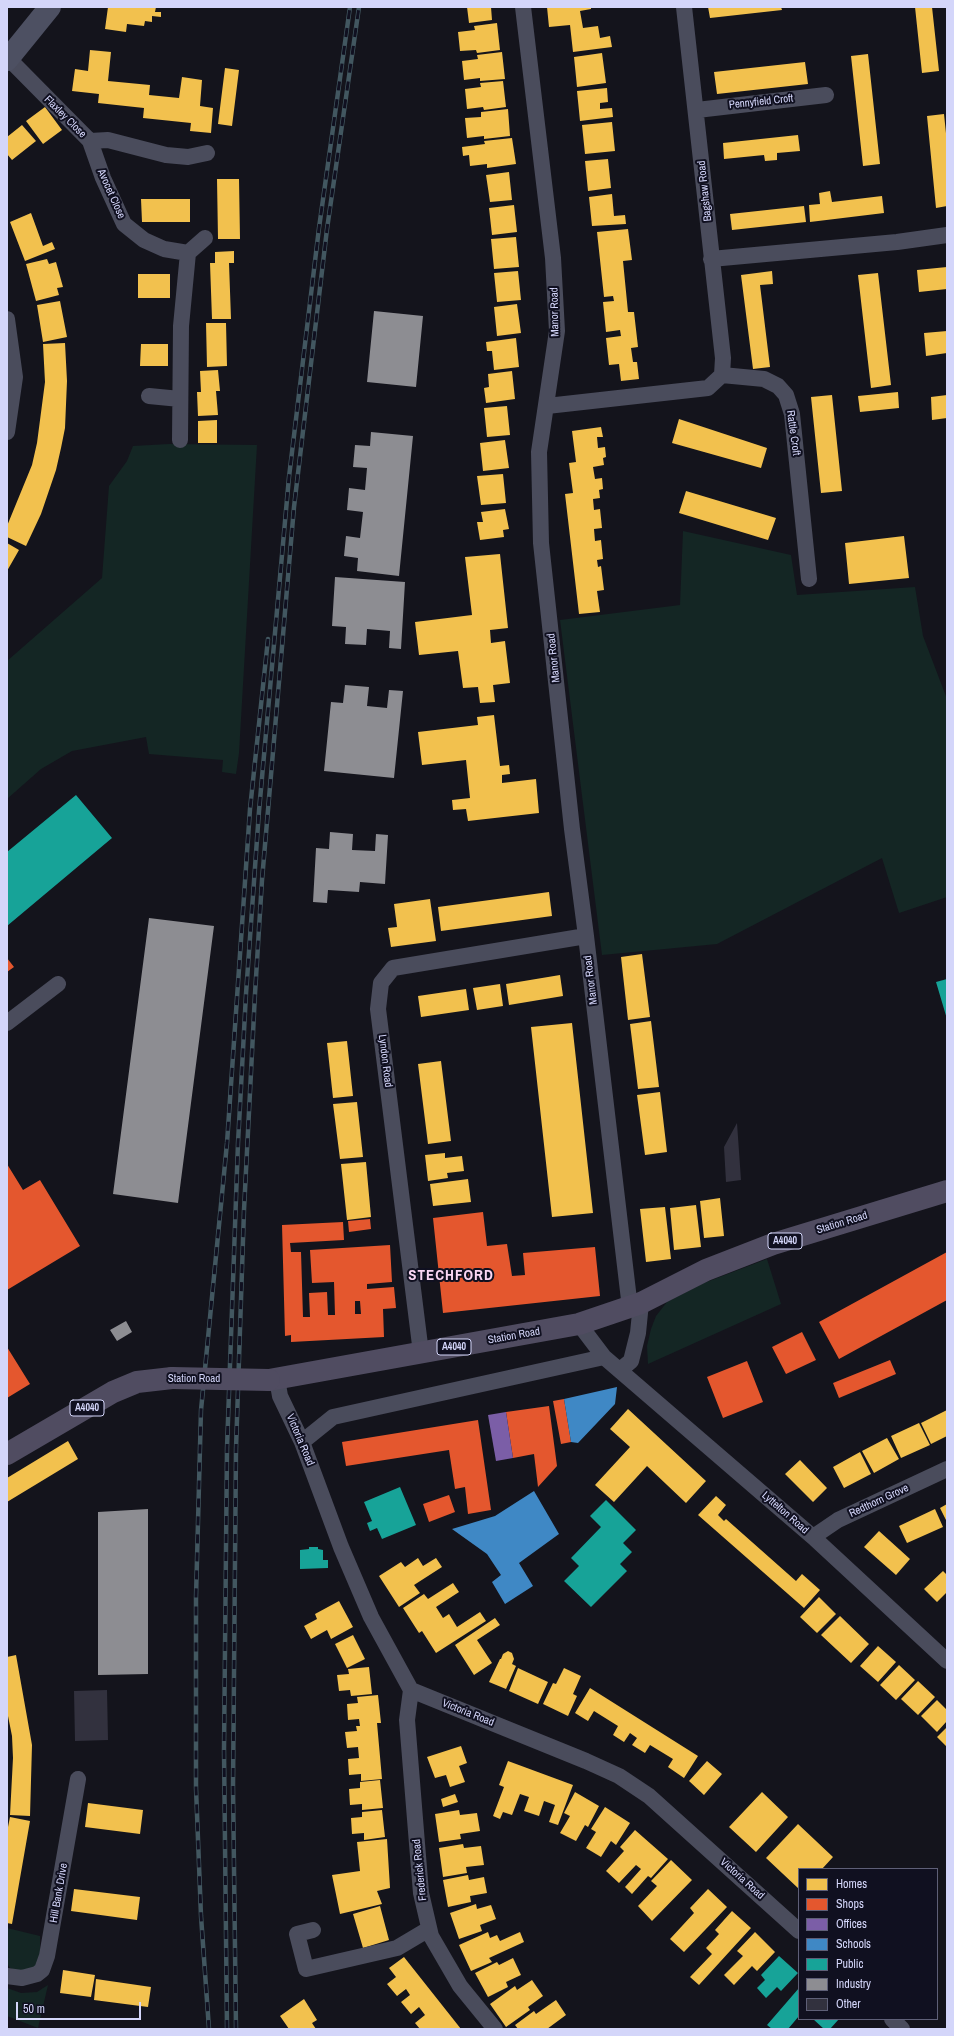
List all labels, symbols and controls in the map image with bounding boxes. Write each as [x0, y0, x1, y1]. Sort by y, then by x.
street label: Pennyfield Croft [728, 92, 794, 112]
street label: Flaxley Close [41, 93, 89, 141]
street label: Bagshaw Road [695, 160, 715, 222]
street label: Avocet Close [94, 167, 128, 221]
street label: Manor Road [548, 287, 562, 337]
street label: Rattle Croft [783, 409, 803, 457]
street label: Manor Road [545, 633, 563, 683]
street label: Manor Road [581, 955, 601, 1005]
street label: Lyndon Road [375, 1034, 395, 1088]
street label: Station Road [815, 1209, 869, 1237]
road number: A4040 [768, 1233, 802, 1249]
district label: STECHFORD [408, 1267, 494, 1285]
street label: Station Road [487, 1325, 541, 1347]
road number: A4040 [437, 1339, 471, 1355]
street label: Station Road [168, 1372, 220, 1386]
road number: A4040 [70, 1400, 104, 1416]
street label: Victoria Road [283, 1412, 317, 1468]
street label: Redthorn Grove [847, 1481, 911, 1521]
street label: Lyttelton Road [759, 1489, 811, 1537]
street label: Victoria Road [440, 1697, 496, 1729]
street label: Frederick Road [410, 1838, 430, 1902]
street label: Victoria Road [717, 1856, 767, 1902]
street label: Hill Bank Drive [47, 1862, 71, 1924]
legend [798, 1868, 938, 2020]
text: Homes [836, 1876, 867, 1892]
text: Shops [836, 1896, 864, 1912]
text: Offices [836, 1916, 867, 1932]
text: Schools [836, 1936, 871, 1952]
text: Public [836, 1956, 863, 1972]
text: Industry [836, 1976, 871, 1992]
scale bar [18, 1994, 143, 2020]
text: Other [836, 1996, 861, 2012]
text: 50 m [23, 2001, 45, 2017]

